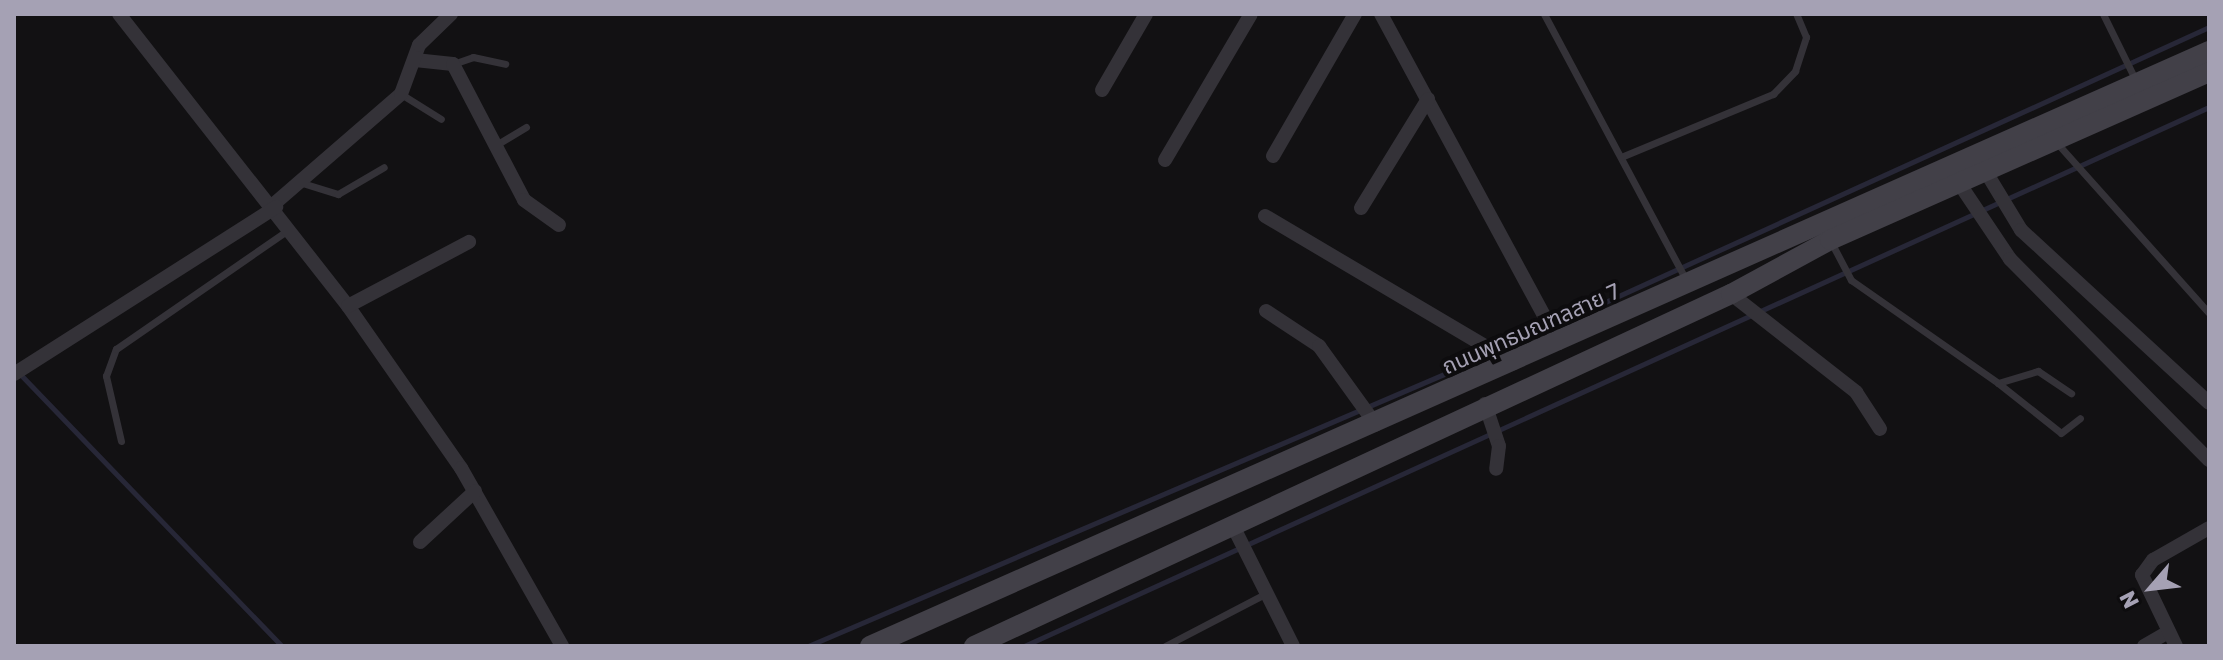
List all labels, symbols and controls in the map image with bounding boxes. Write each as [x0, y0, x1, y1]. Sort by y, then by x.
street label: ถนนพุทธมณฑลสาย 7 [1438, 278, 1624, 380]
north arrow [2111, 548, 2191, 628]
text: N [2114, 586, 2145, 613]

